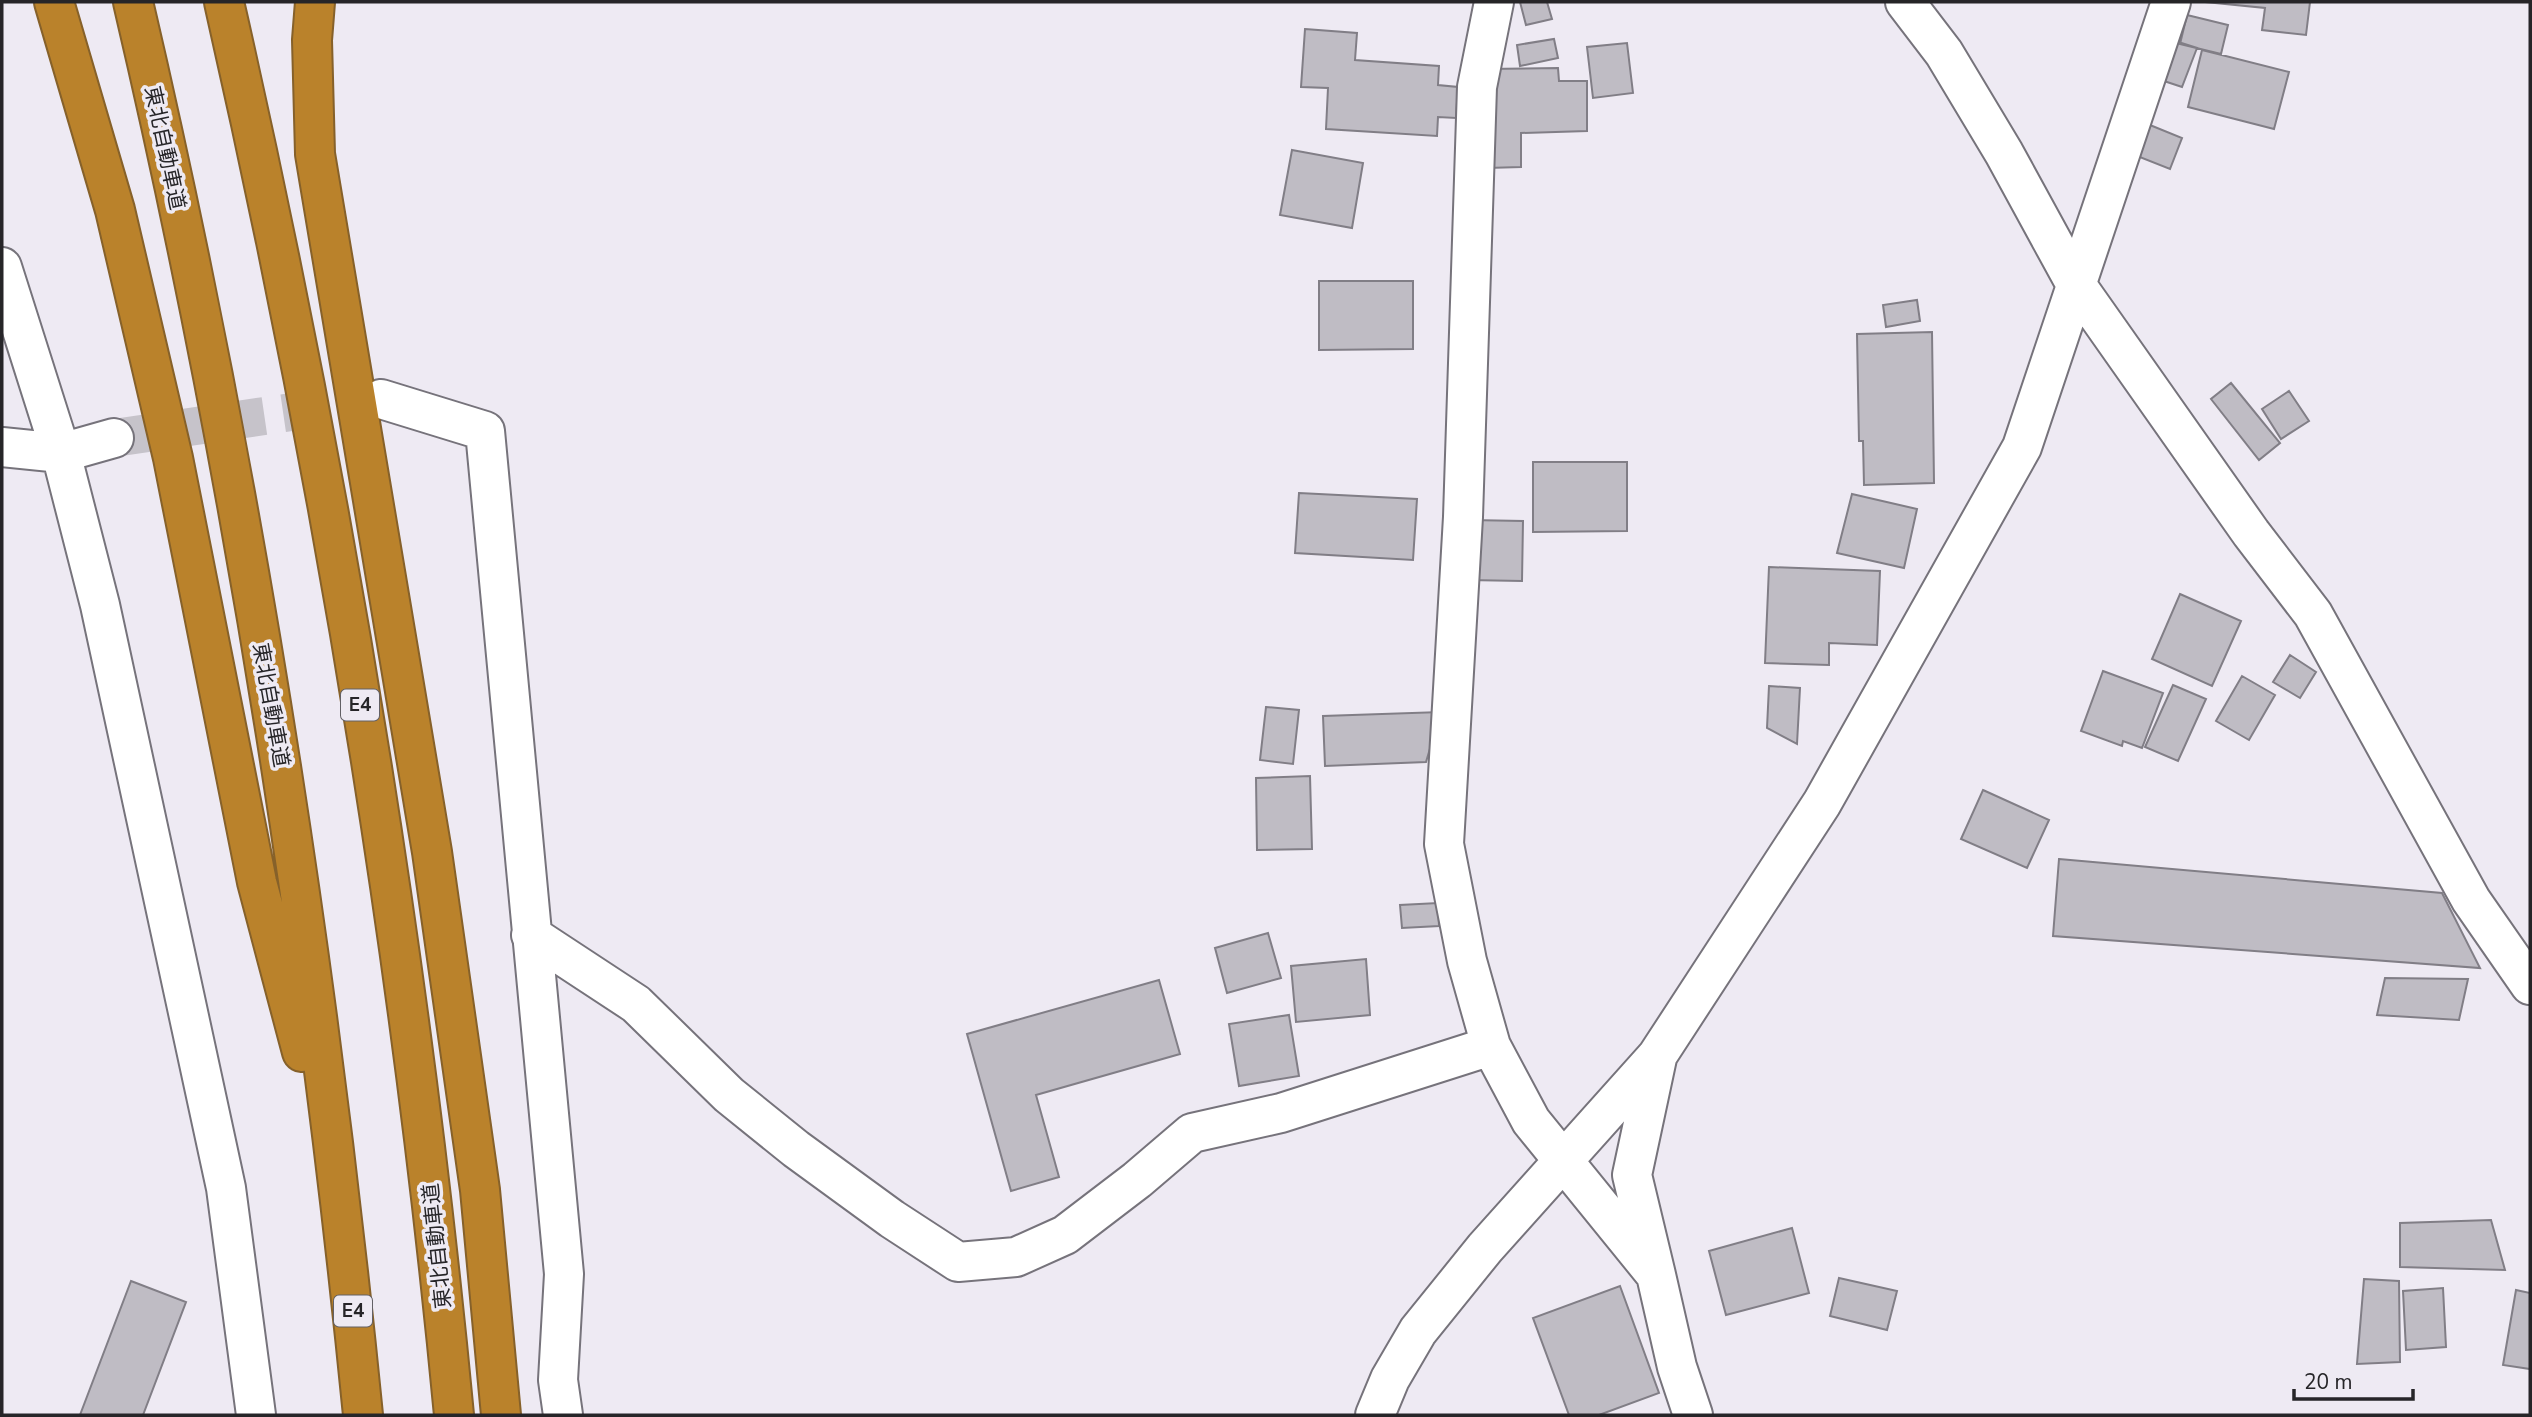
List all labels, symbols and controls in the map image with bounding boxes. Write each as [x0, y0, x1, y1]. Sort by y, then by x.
street label: 東北自動車道 [138, 83, 192, 213]
street label: 東北自動車道 [246, 641, 296, 769]
road number: E4 [341, 690, 379, 720]
street label: 東北自動車道 [416, 1182, 458, 1310]
road number: E4 [334, 1296, 372, 1326]
scale bar [2294, 1358, 2413, 1402]
text: 20 m [2304, 1368, 2353, 1396]

